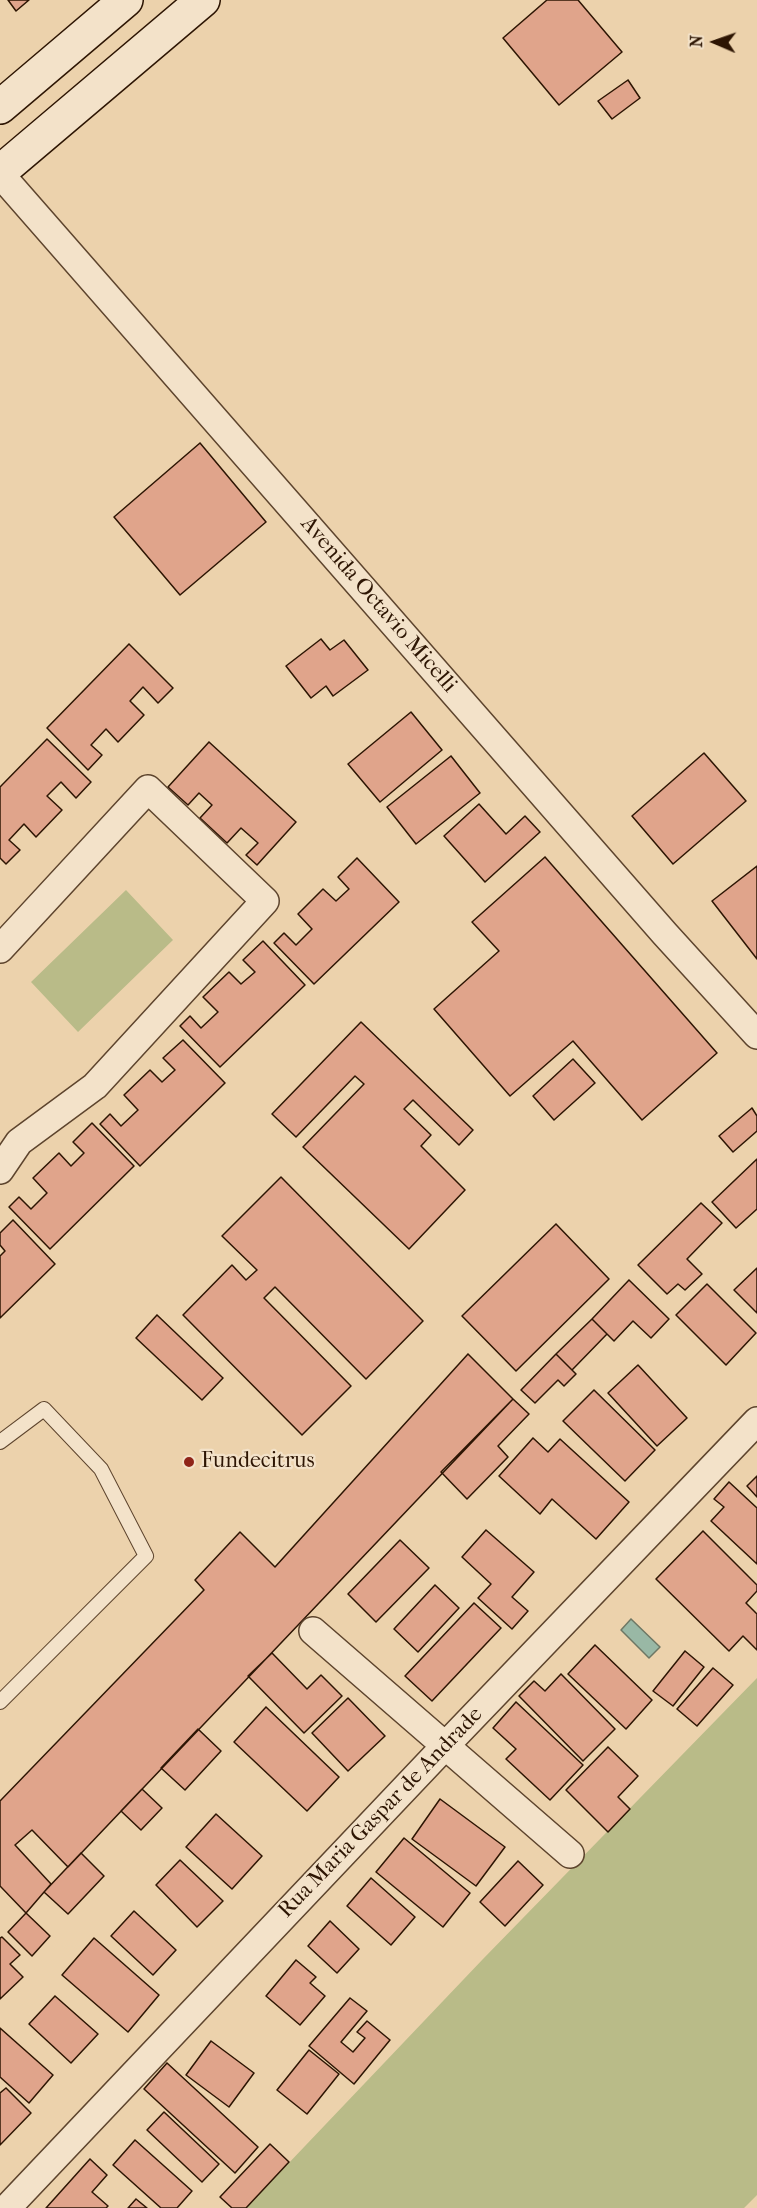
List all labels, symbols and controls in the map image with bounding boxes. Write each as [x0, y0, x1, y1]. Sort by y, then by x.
north arrow [685, 12, 745, 72]
text: N [687, 35, 706, 48]
street label: Avenida Octavio Micelli [294, 511, 462, 699]
place label: Fundecitrus [201, 1449, 315, 1475]
marker: Fundecitrus [182, 1455, 196, 1469]
street label: Rua Maria Gaspar de Andrade [273, 1702, 489, 1924]

